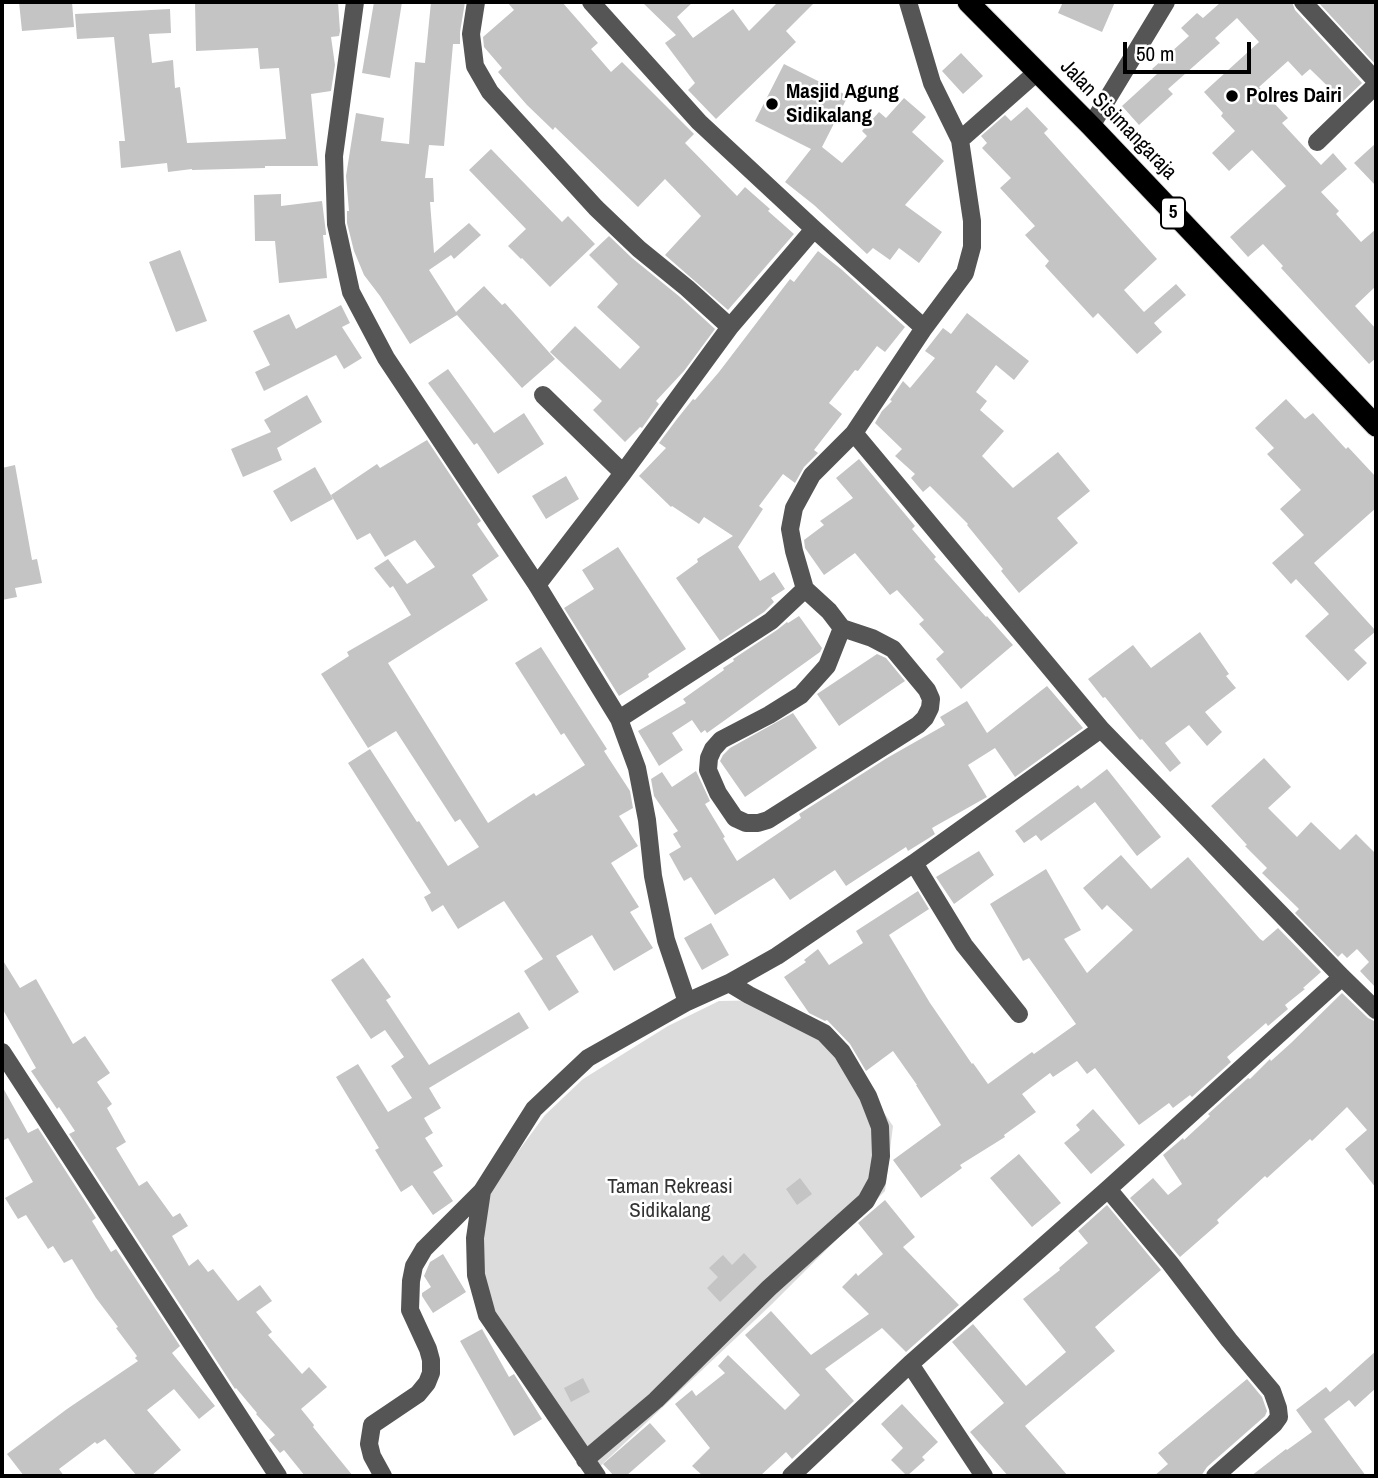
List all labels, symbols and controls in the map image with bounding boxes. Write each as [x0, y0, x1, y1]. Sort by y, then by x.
scale bar [1126, 28, 1254, 72]
text: 50 m [1136, 39, 1174, 68]
street label: Jalan Sisimangaraja [1054, 55, 1182, 185]
place label: Masjid Agung Sidikalang [786, 79, 899, 129]
place label: Polres Dairi [1246, 83, 1342, 109]
marker: Polres Dairi [1224, 88, 1240, 104]
marker: Masjid Agung Sidikalang [764, 96, 780, 112]
road number: 5 [1161, 197, 1185, 228]
park label: Taman Rekreasi Sidikalang [607, 1174, 733, 1224]

